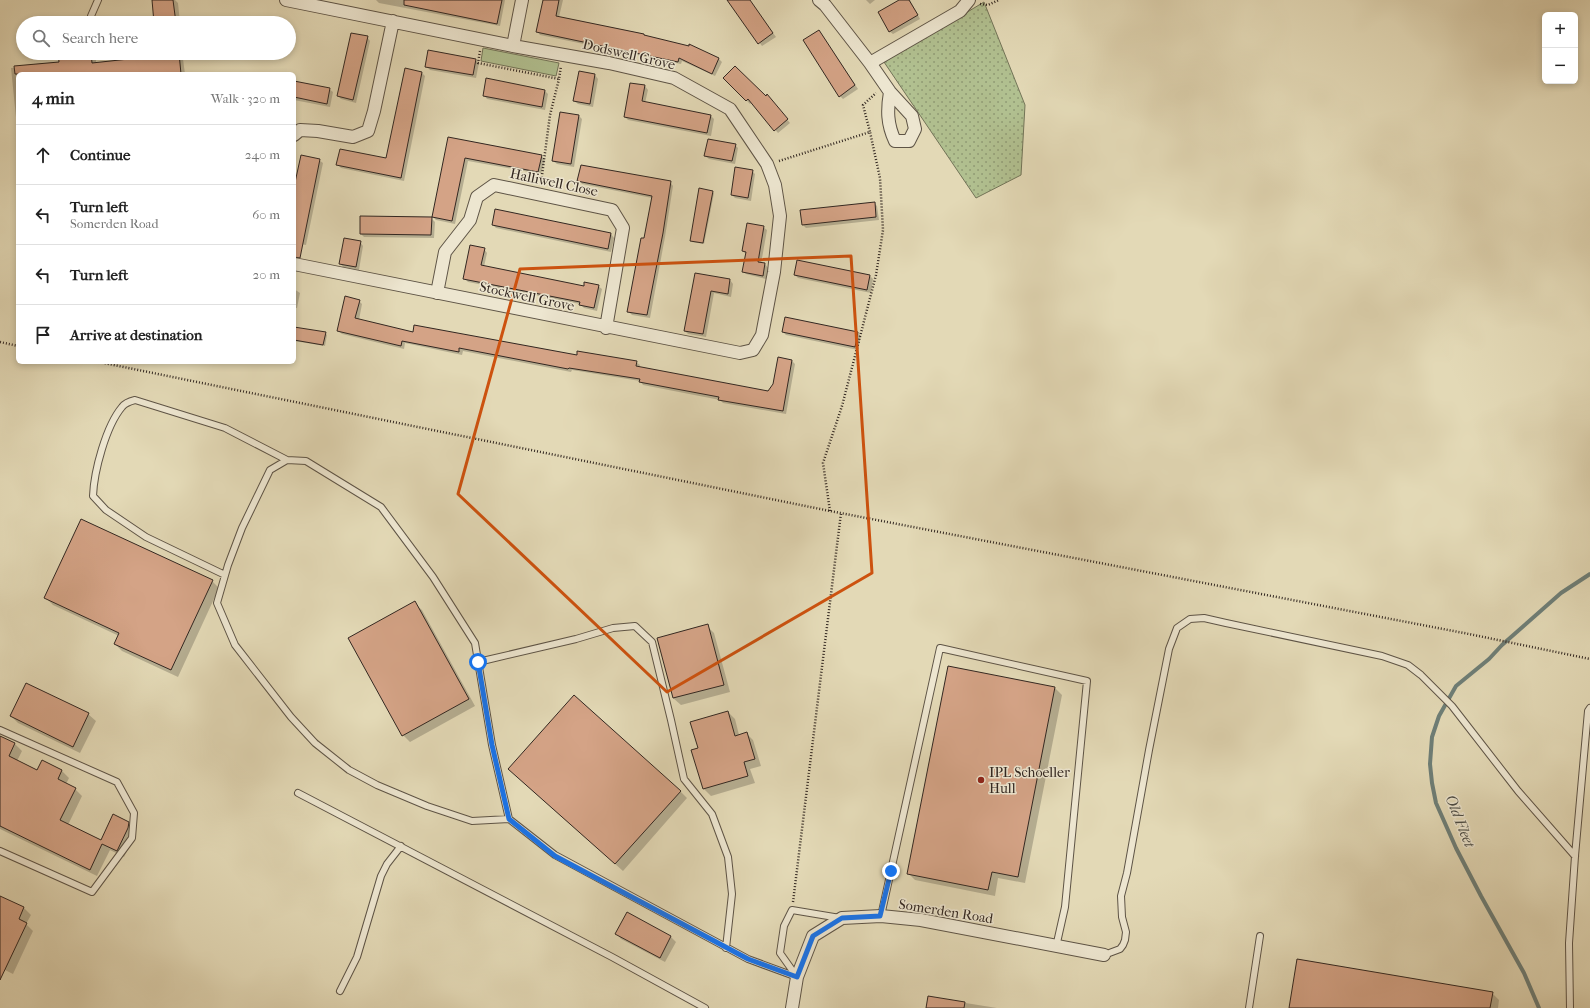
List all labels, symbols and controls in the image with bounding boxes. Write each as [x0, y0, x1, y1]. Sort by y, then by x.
map controls [1542, 12, 1578, 84]
button: + [1542, 12, 1578, 48]
search box [16, 16, 296, 60]
icon: search [30, 27, 52, 49]
text: Search here [62, 29, 138, 47]
street label: Dodswell Grove [581, 36, 677, 73]
button: − [1542, 48, 1578, 84]
text: 4 min [32, 88, 75, 108]
text: Walk · 320 m [211, 91, 280, 106]
icon: ahead [32, 144, 54, 166]
text: Continue [70, 146, 130, 164]
text: 240 m [245, 147, 280, 162]
street label: Halliwell Close [508, 165, 599, 200]
text: Turn left [70, 198, 128, 216]
icon: left [32, 204, 54, 226]
text: 60 m [252, 207, 280, 222]
text: Somerden Road [70, 216, 159, 231]
icon: left [32, 264, 54, 286]
text: Turn left [70, 266, 128, 284]
text: 20 m [253, 267, 280, 282]
street label: Stockwell Grove [478, 278, 576, 315]
icon: arrive [32, 324, 54, 346]
text: Arrive at destination [70, 326, 202, 344]
route start [469, 653, 487, 671]
place label: IPL Schoeller Hull [989, 764, 1070, 797]
marker: IPL Schoeller Hull [976, 775, 986, 785]
water label: Old Fleet [1441, 792, 1479, 851]
route end [882, 862, 900, 880]
street label: Somerden Road [897, 896, 995, 927]

